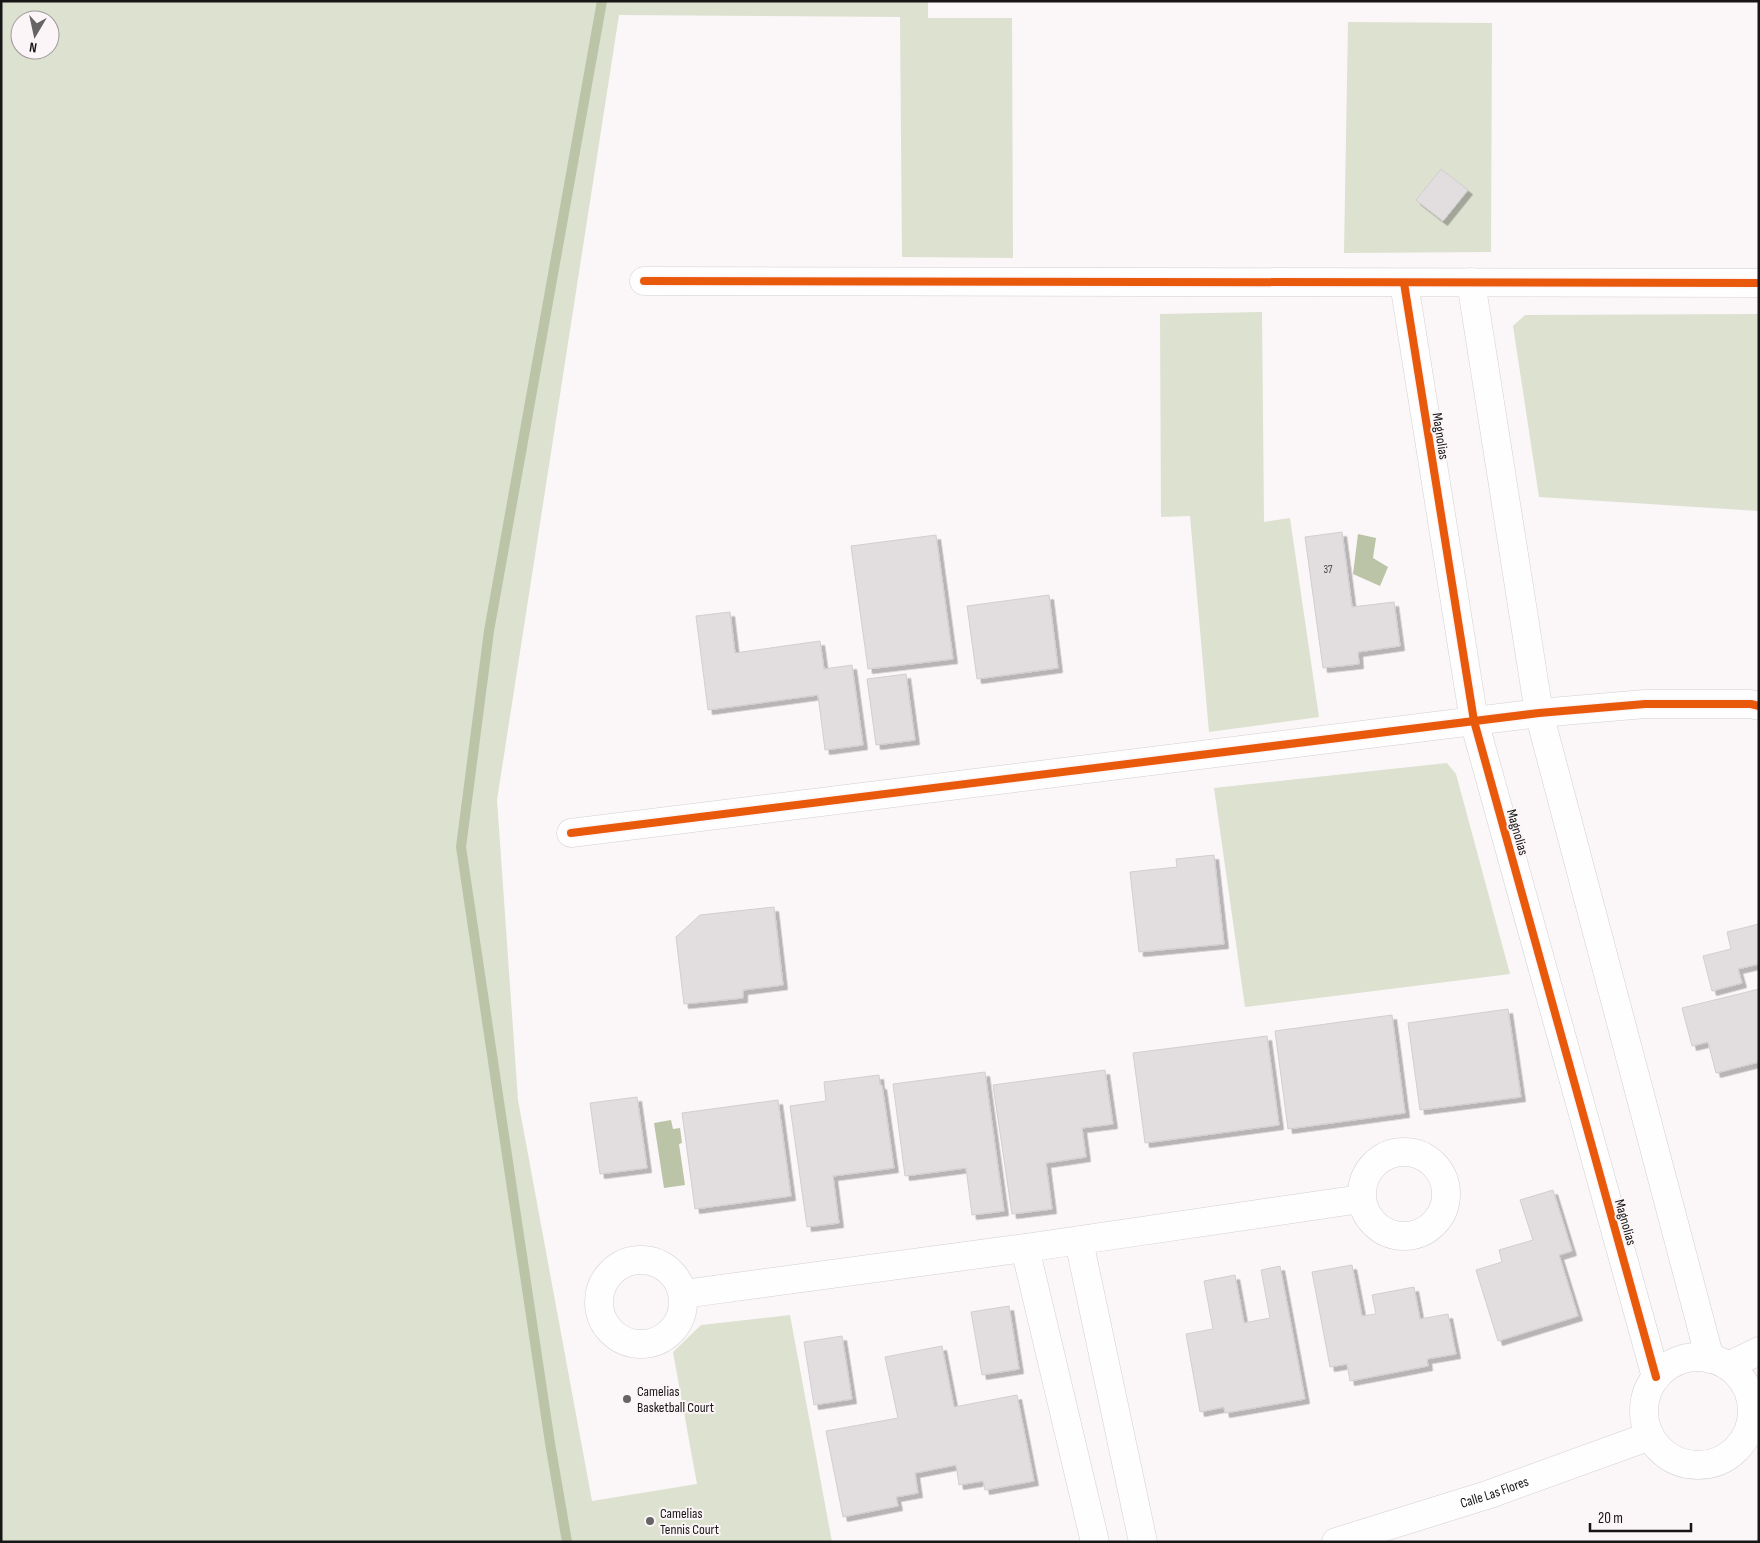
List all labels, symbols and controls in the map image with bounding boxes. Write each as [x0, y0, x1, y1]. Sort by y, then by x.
north arrow [10, 10, 60, 60]
text: N [28, 38, 38, 56]
street label: Magnolias [1428, 412, 1453, 461]
house number: 37 [1323, 563, 1333, 576]
street label: Magnolias [1503, 807, 1532, 857]
street label: Magnolias [1611, 1197, 1640, 1247]
place label: Camelias Basketball Court [637, 1383, 714, 1416]
marker: Camelias Basketball Court [621, 1393, 633, 1405]
street label: Calle Las Flores [1458, 1473, 1531, 1512]
scale bar [1590, 1500, 1691, 1532]
place label: Camelias Tennis Court [660, 1505, 719, 1538]
text: 20 m [1598, 1509, 1623, 1528]
marker: Camelias Tennis Court [644, 1515, 656, 1527]

